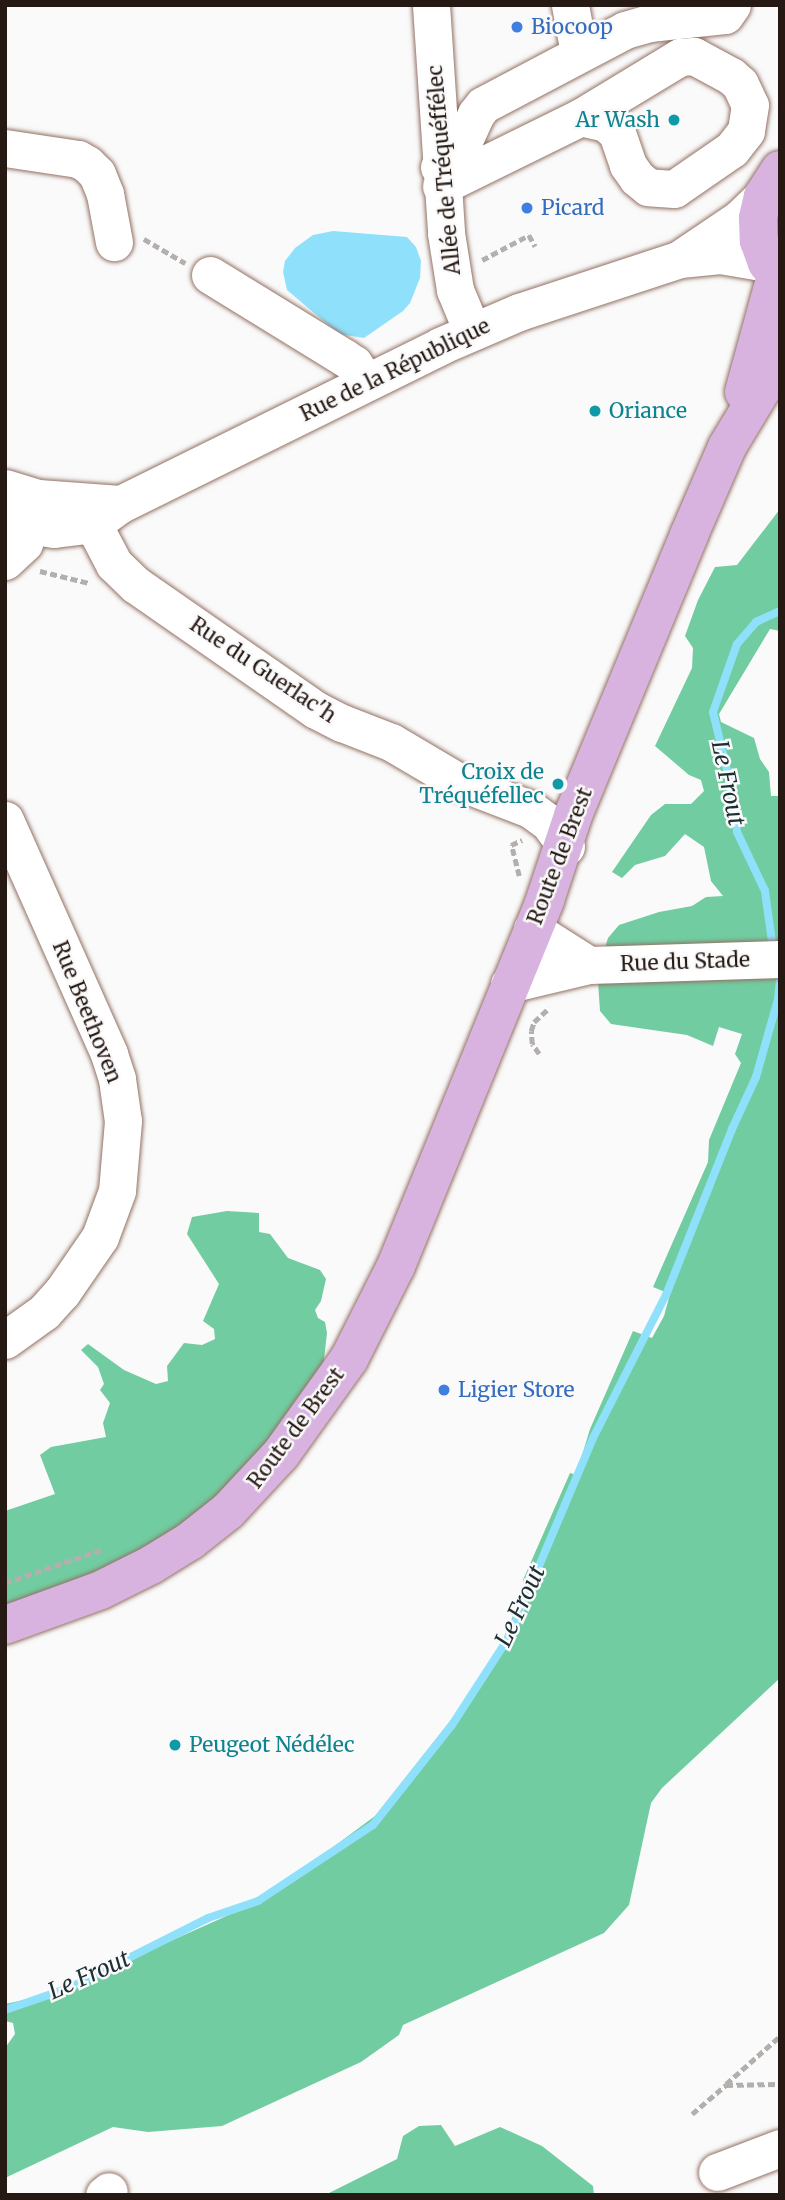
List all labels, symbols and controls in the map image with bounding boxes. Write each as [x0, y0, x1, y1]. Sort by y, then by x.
place label: Biocoop [531, 14, 613, 40]
marker: Biocoop [509, 19, 525, 35]
street label: Allée de Tréquéffélec [422, 64, 466, 276]
place label: Ar Wash [575, 107, 660, 133]
marker: Ar Wash [666, 112, 682, 128]
place label: Picard [541, 195, 604, 221]
marker: Picard [519, 200, 535, 216]
street label: Rue de la République [296, 313, 494, 427]
place label: Oriance [609, 398, 687, 424]
marker: Oriance [587, 403, 603, 419]
street label: Rue du Guerlac'h [185, 612, 341, 728]
water label: Le Frout [706, 738, 750, 828]
place label: Croix de Tréquéfellec [419, 759, 544, 809]
marker: Croix de Tréquéfellec [550, 776, 566, 792]
street label: Route de Brest [522, 784, 598, 928]
street label: Rue Beethoven [47, 937, 127, 1087]
street label: Rue du Stade [620, 947, 750, 977]
street label: Route de Brest [242, 1363, 350, 1493]
place label: Ligier Store [458, 1377, 575, 1403]
marker: Ligier Store [436, 1382, 452, 1398]
water label: Le Frout [489, 1561, 551, 1651]
place label: Peugeot Nédélec [189, 1732, 355, 1758]
marker: Peugeot Nédélec [167, 1737, 183, 1753]
water label: Le Frout [44, 1945, 134, 2005]

